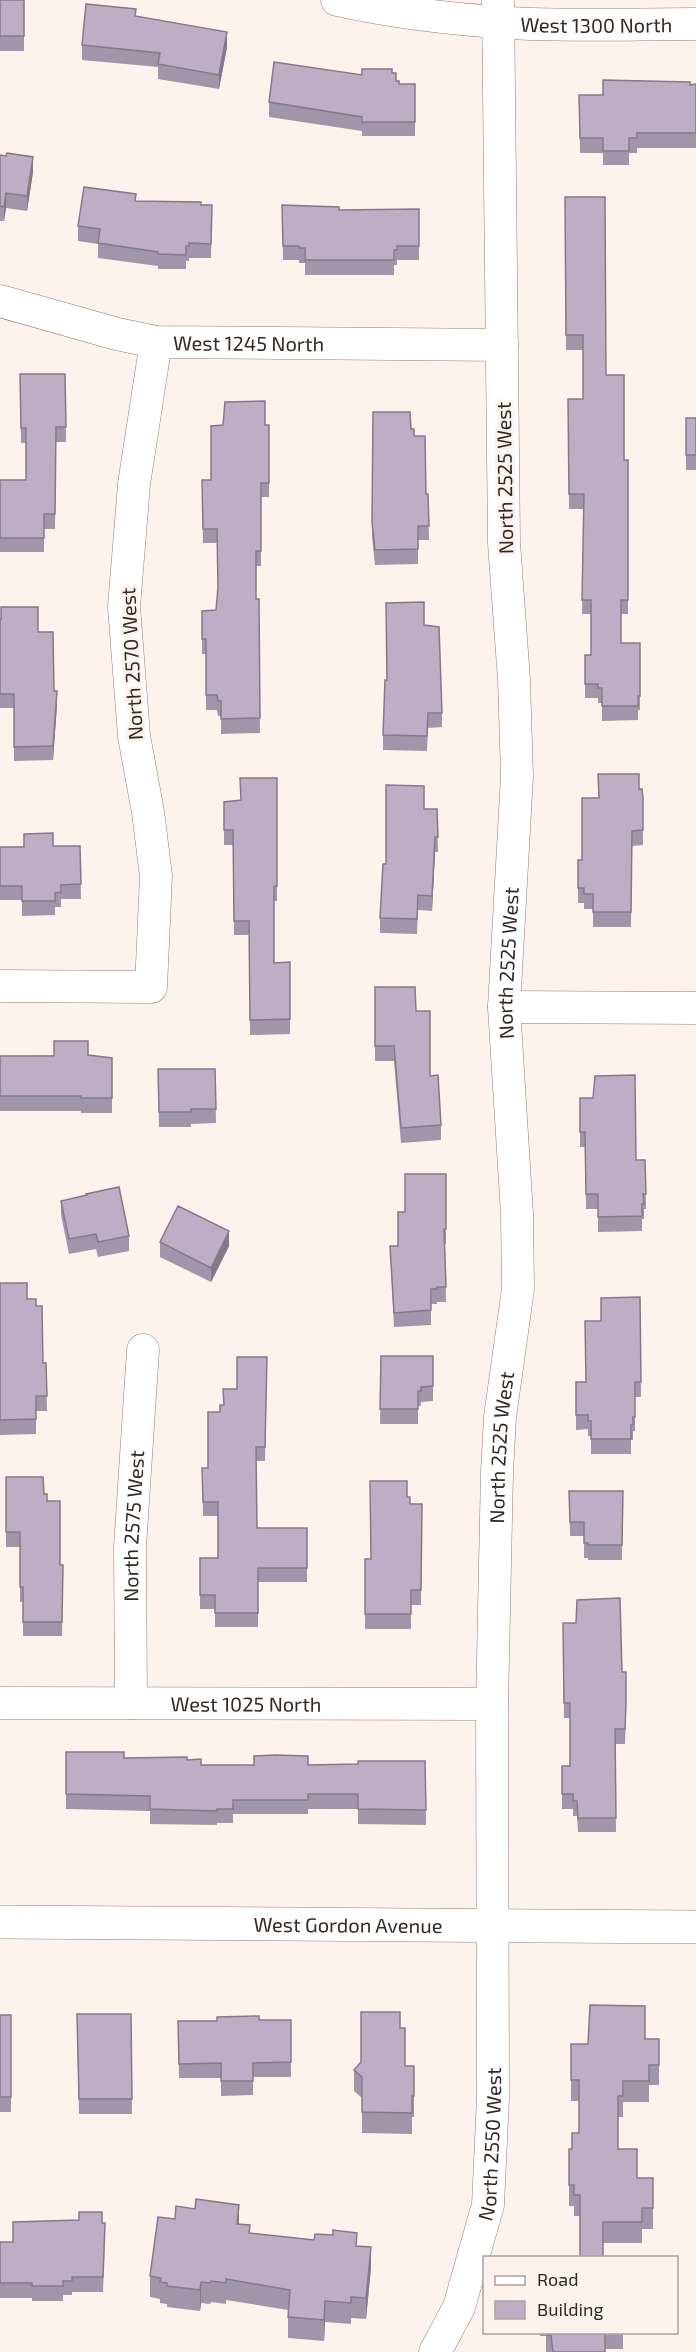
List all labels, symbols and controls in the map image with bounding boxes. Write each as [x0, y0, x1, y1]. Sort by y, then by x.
street label: West 1300 North [520, 12, 672, 37]
street label: West 1245 North [173, 330, 324, 355]
street label: North 2525 West [491, 401, 517, 554]
street label: North 2570 West [115, 587, 147, 741]
street label: North 2525 West [492, 886, 523, 1040]
street label: North 2525 West [484, 1369, 518, 1524]
street label: North 2575 West [118, 1449, 148, 1602]
street label: West 1025 North [171, 1691, 321, 1716]
street label: West Gordon Avenue [253, 1912, 443, 1937]
street label: North 2550 West [472, 2067, 505, 2223]
legend [483, 2256, 678, 2334]
text: Road [537, 2268, 578, 2290]
text: Building [537, 2298, 604, 2320]

